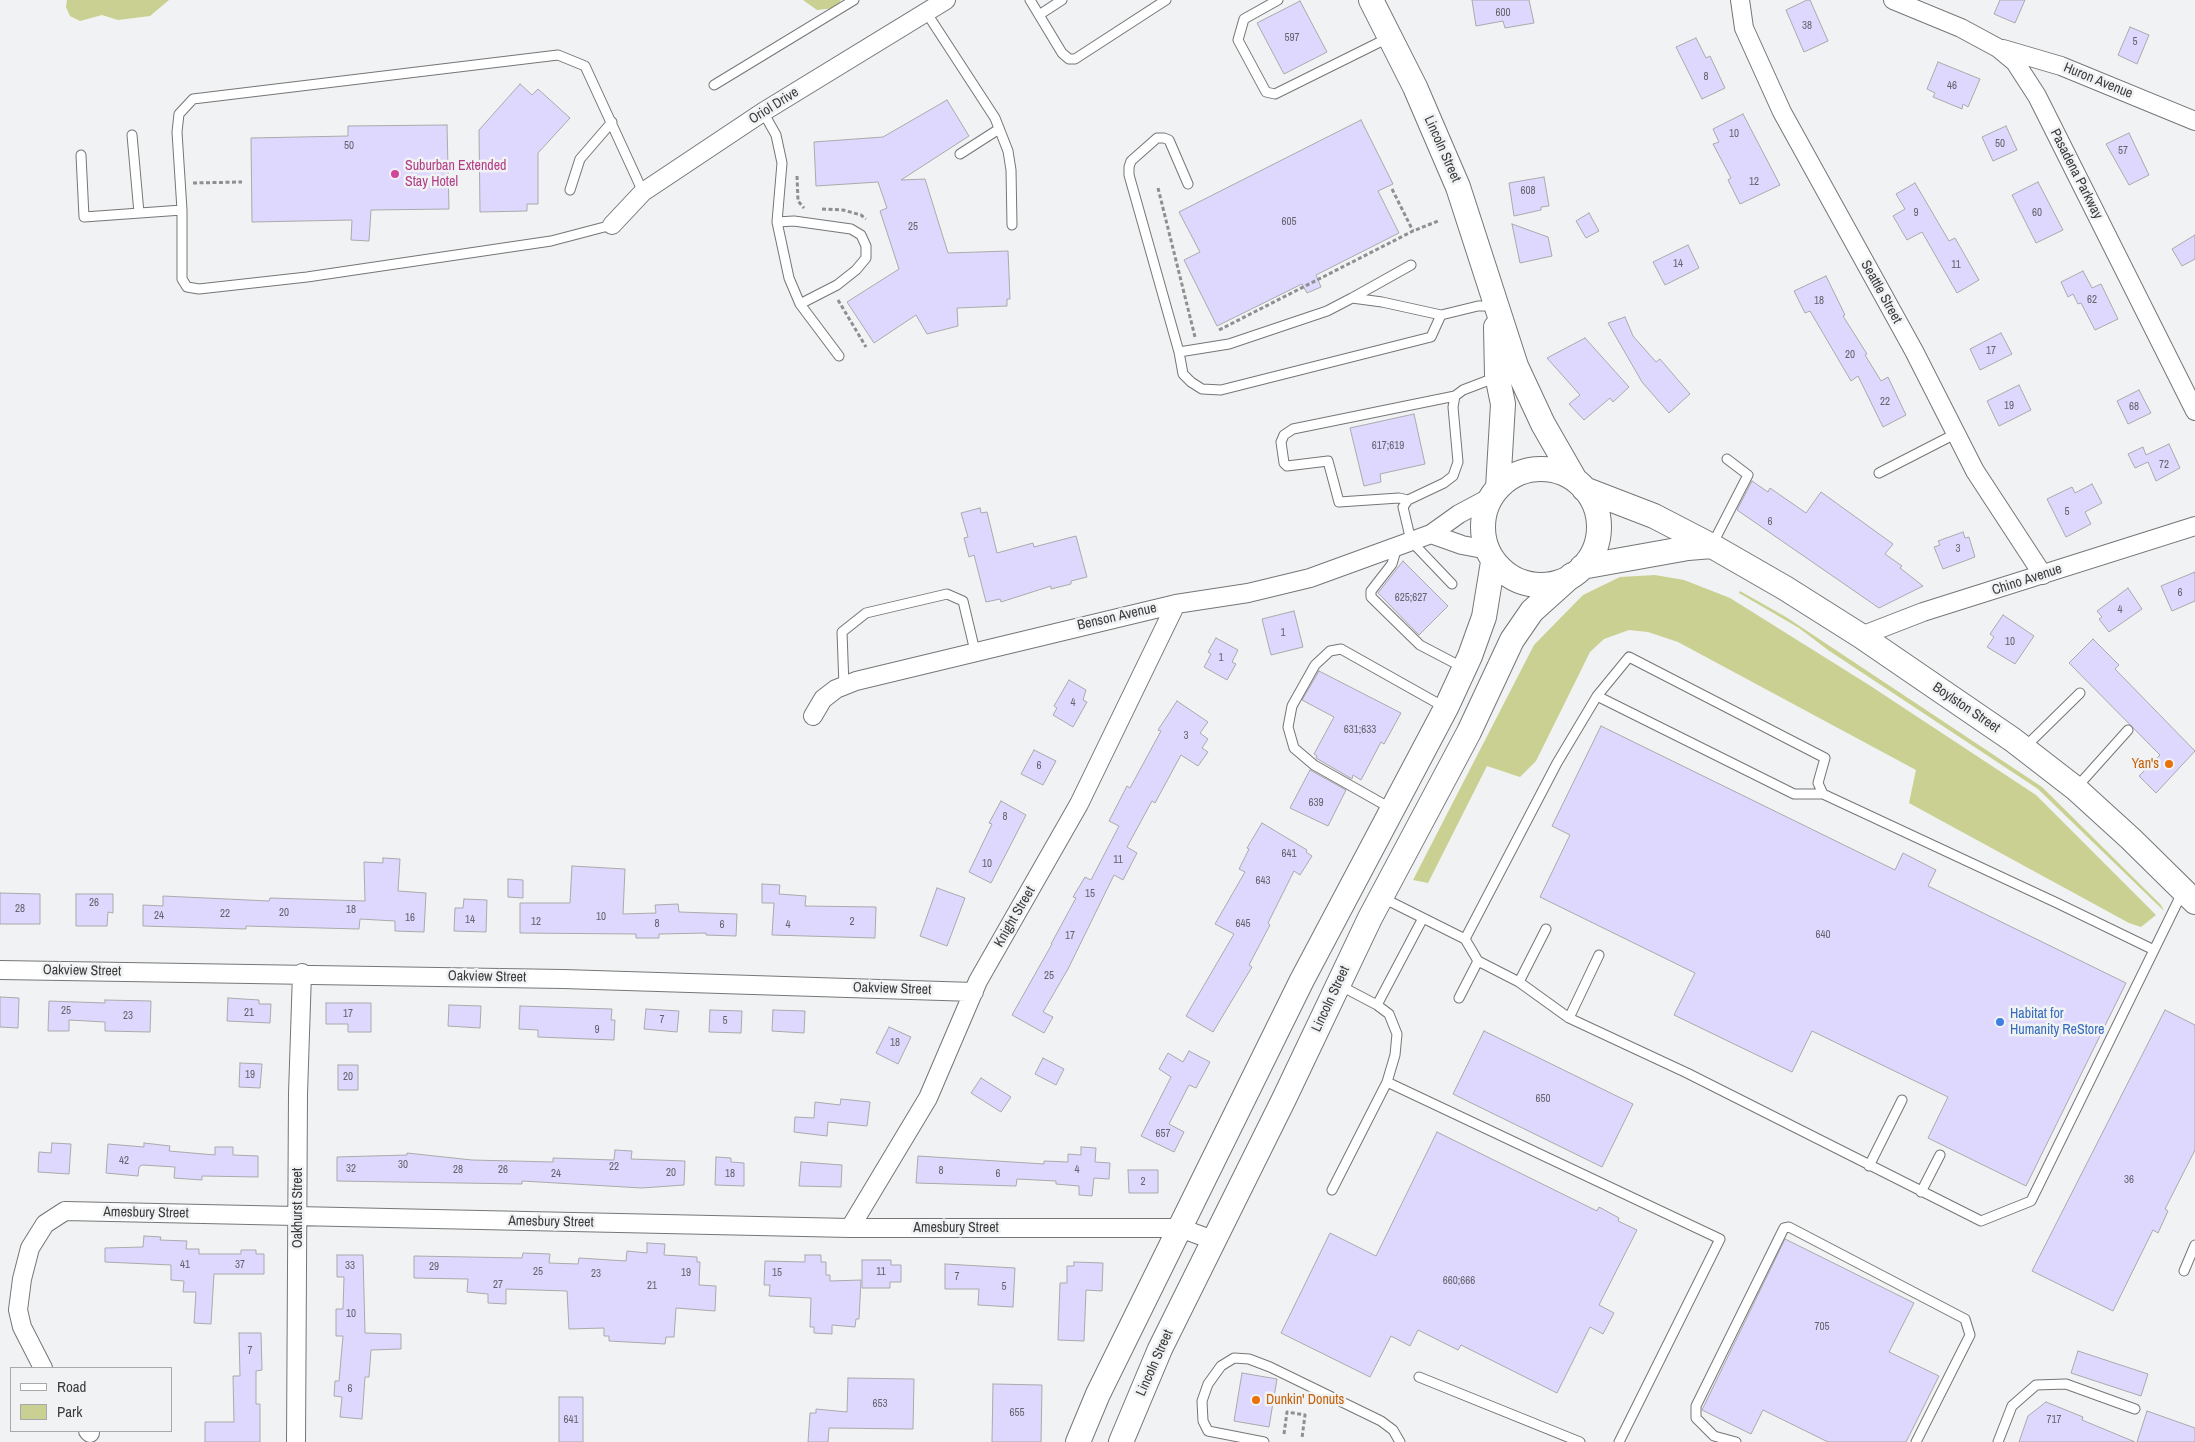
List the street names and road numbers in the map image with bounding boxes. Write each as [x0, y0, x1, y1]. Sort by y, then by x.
street label: Huron Avenue [2061, 60, 2135, 102]
street label: Oriol Drive [746, 84, 802, 128]
street label: Lincoln Street [1420, 113, 1464, 185]
street label: Pasadena Parkway [2046, 126, 2106, 222]
street label: Seattle Street [1857, 258, 1905, 326]
street label: Chino Avenue [1990, 561, 2064, 599]
street label: Benson Avenue [1076, 600, 1158, 634]
street label: Boylston Street [1929, 679, 2003, 737]
street label: Knight Street [991, 884, 1039, 950]
street label: Oakview Street [43, 962, 121, 980]
street label: Lincoln Street [1308, 963, 1354, 1035]
street label: Oakview Street [448, 968, 526, 986]
street label: Oakview Street [852, 979, 932, 999]
street label: Oakhurst Street [290, 1168, 306, 1248]
street label: Amesbury Street [103, 1204, 189, 1222]
street label: Amesbury Street [508, 1213, 594, 1231]
street label: Amesbury Street [913, 1220, 999, 1236]
street label: Lincoln Street [1133, 1327, 1177, 1399]

